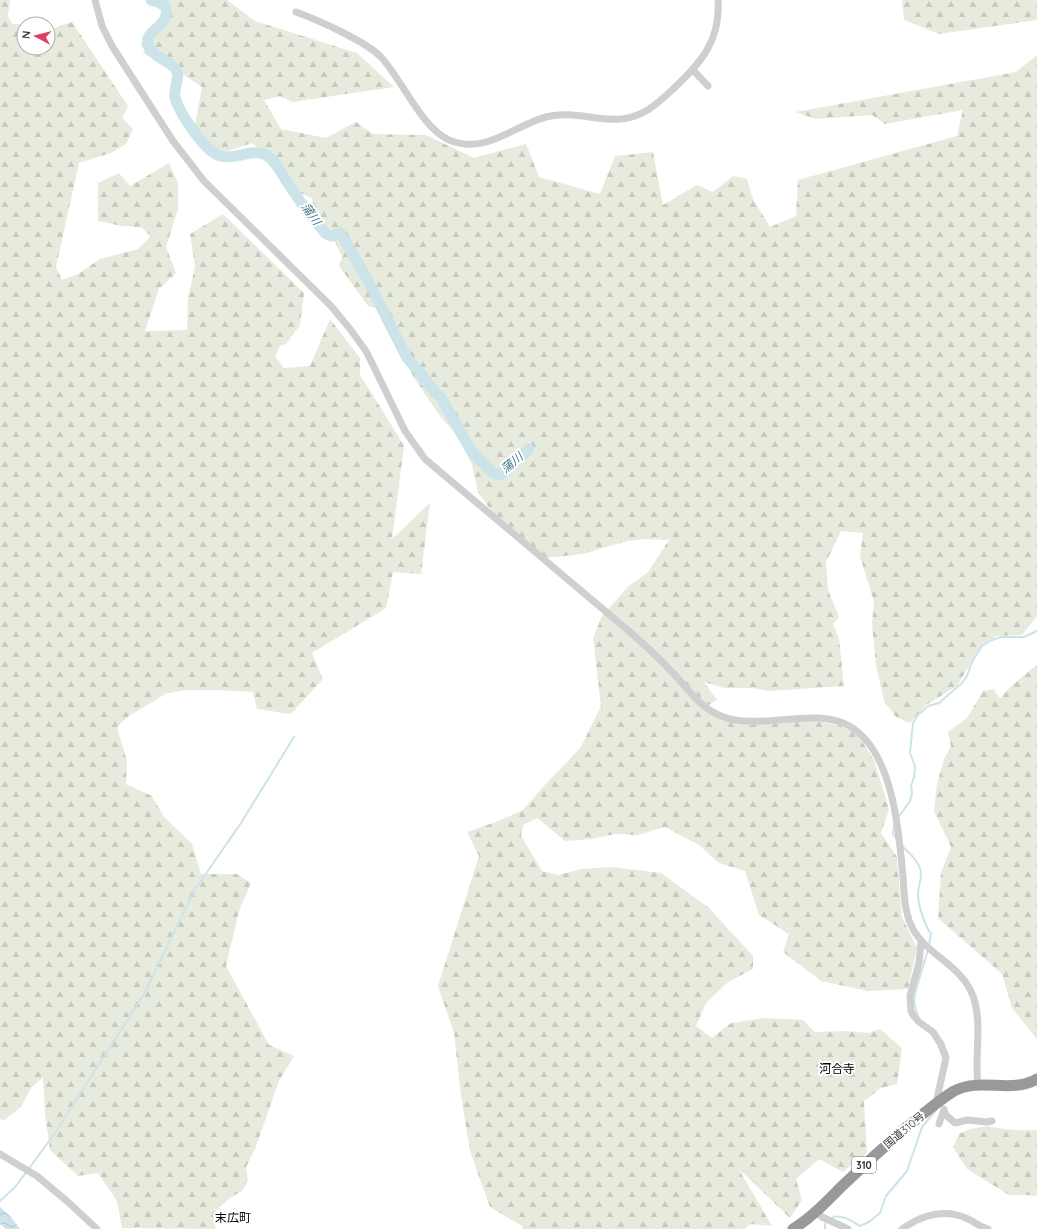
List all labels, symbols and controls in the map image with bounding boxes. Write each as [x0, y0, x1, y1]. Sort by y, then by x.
north arrow [16, 16, 56, 56]
text: N [19, 30, 34, 40]
water label: 蒲川 [298, 200, 326, 229]
water label: 蒲川 [498, 448, 527, 476]
district label: 河合寺 [819, 1061, 855, 1076]
street label: 国道310号 [881, 1109, 927, 1151]
road number: 310 [852, 1157, 876, 1173]
district label: 末広町 [215, 1210, 251, 1225]

